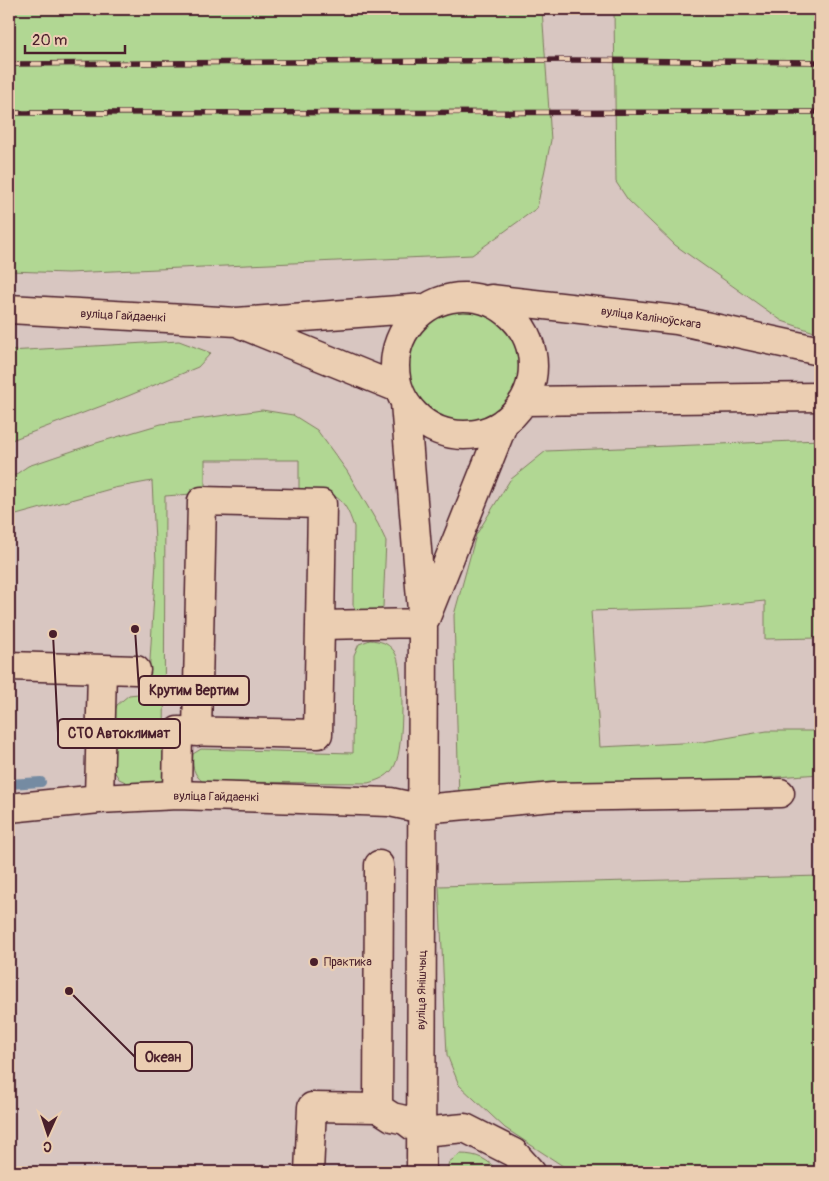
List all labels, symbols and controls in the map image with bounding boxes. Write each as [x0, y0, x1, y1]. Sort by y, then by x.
scale bar [25, 22, 125, 54]
text: 20 m [32, 31, 67, 50]
street label: вуліца Каліноўскага [600, 304, 703, 333]
street label: вуліца Гайдаенкі [80, 306, 166, 326]
callout: Крутим Вертим [139, 676, 249, 705]
text: Крутим Вертим [149, 682, 239, 699]
callout: СТО Автоклимат [58, 719, 180, 748]
text: СТО Автоклимат [68, 725, 171, 742]
street label: вуліца Гайдаенкі [173, 789, 259, 805]
street label: вуліца Янішчыц [414, 949, 430, 1030]
place label: Практика [324, 955, 372, 970]
marker: Практика [308, 956, 320, 968]
callout: Океан [135, 1042, 192, 1071]
text: Океан [145, 1049, 181, 1066]
north arrow [22, 1108, 72, 1158]
text: С [42, 1138, 52, 1155]

